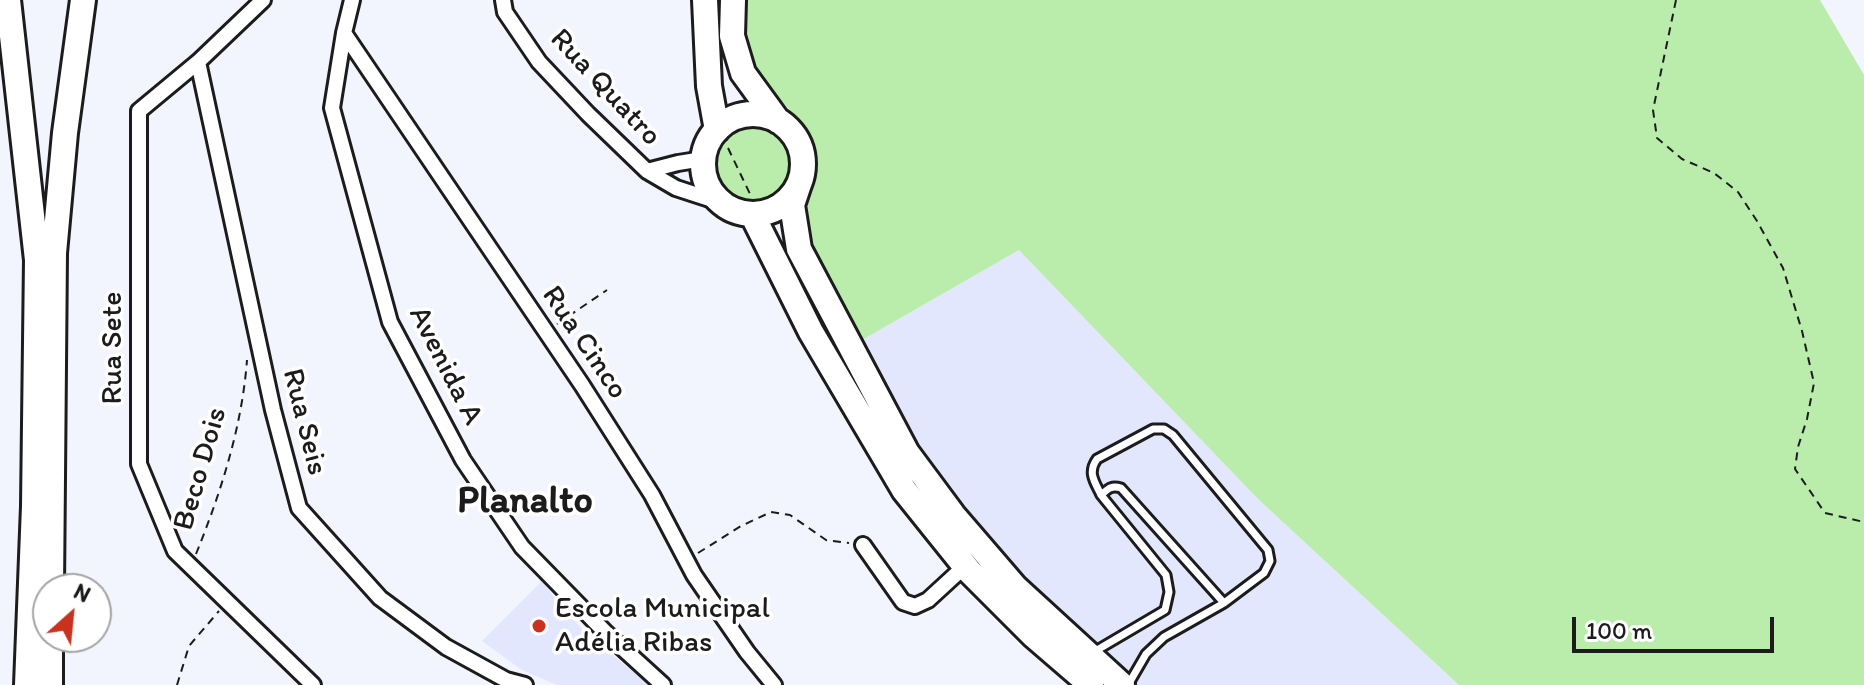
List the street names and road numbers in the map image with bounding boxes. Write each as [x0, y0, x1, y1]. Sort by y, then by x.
street label: Rua Quatro [542, 22, 668, 154]
street label: Rua Cinco [533, 279, 635, 407]
street label: Rua Sete [95, 292, 131, 404]
street label: Avenida A [400, 301, 490, 431]
street label: Rua Seis [273, 365, 335, 479]
street label: Beco Dois [166, 403, 236, 535]

